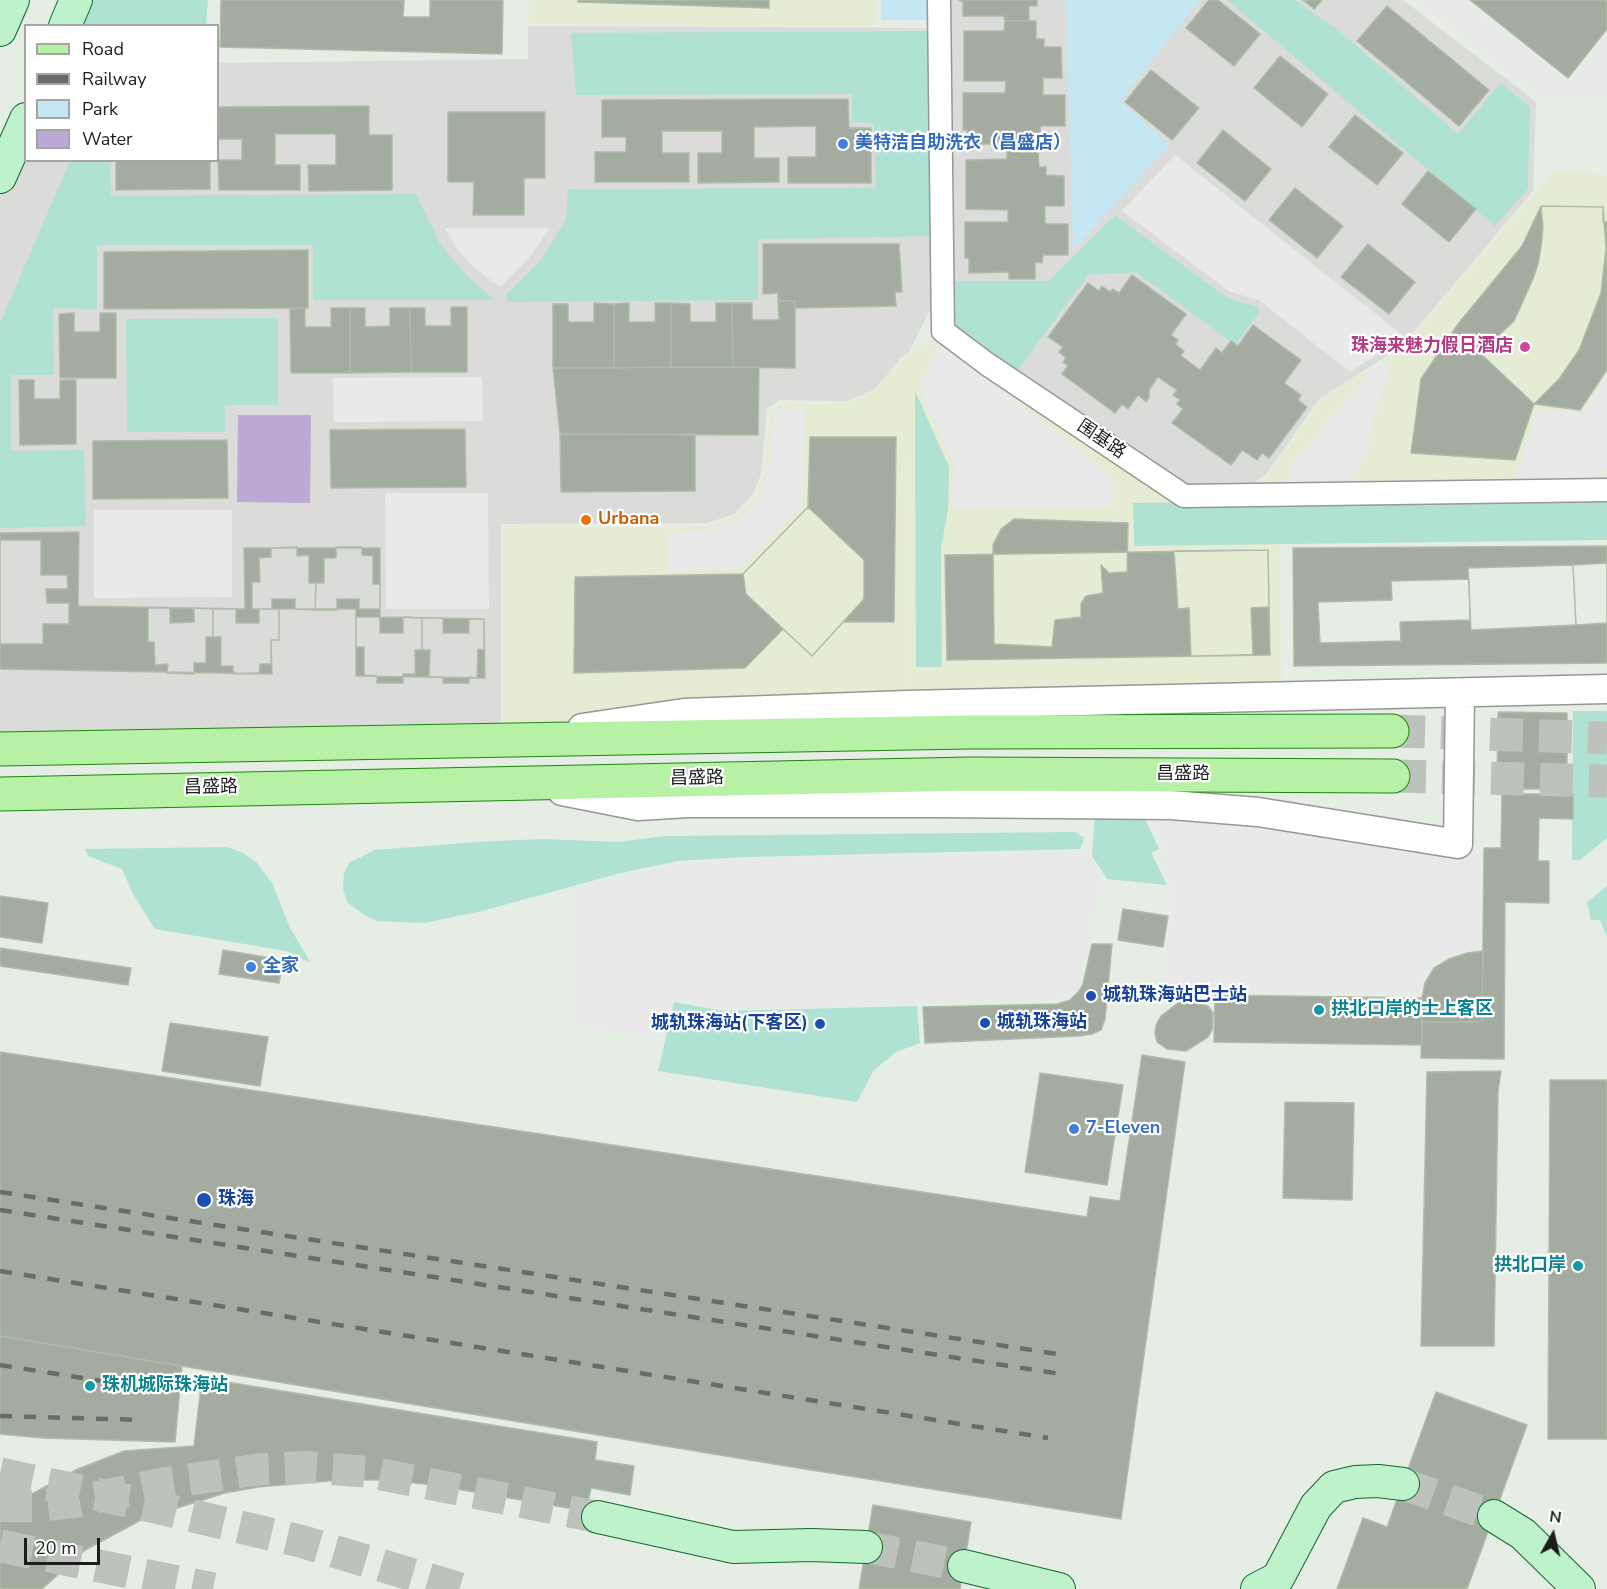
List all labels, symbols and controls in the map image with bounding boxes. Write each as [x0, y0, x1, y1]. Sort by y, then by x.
legend [24, 24, 219, 162]
text: Road [82, 37, 124, 61]
text: Railway [82, 67, 147, 91]
text: Park [82, 97, 118, 121]
text: Water [82, 127, 133, 151]
place label: 美特洁自助洗衣（昌盛店） [855, 133, 1071, 155]
marker: 美特洁自助洗衣（昌盛店） [836, 137, 850, 151]
place label: 珠海来魅力假日酒店 [1351, 336, 1513, 358]
marker: 珠海来魅力假日酒店 [1518, 340, 1532, 354]
street label: 围基路 [1073, 416, 1129, 464]
place label: Urbana [598, 509, 659, 531]
marker: Urbana [579, 513, 593, 527]
street label: 昌盛路 [1156, 764, 1210, 786]
street label: 昌盛路 [670, 768, 724, 790]
street label: 昌盛路 [184, 777, 238, 799]
place label: 全家 [263, 956, 299, 978]
marker: 全家 [244, 960, 258, 974]
place label: 城轨珠海站巴士站 [1103, 985, 1247, 1007]
marker: 城轨珠海站巴士站 [1084, 989, 1098, 1003]
place label: 拱北口岸的士上客区 [1331, 999, 1493, 1021]
marker: 拱北口岸的士上客区 [1312, 1003, 1326, 1017]
place label: 城轨珠海站 [997, 1012, 1087, 1034]
place label: 城轨珠海站(下客区) [651, 1013, 808, 1035]
marker: 城轨珠海站 [978, 1016, 992, 1030]
marker: 城轨珠海站(下客区) [813, 1017, 827, 1031]
place label: 7-Eleven [1086, 1118, 1160, 1140]
marker: 7-Eleven [1067, 1122, 1081, 1136]
place label: 珠海 [218, 1189, 254, 1211]
marker: 珠海 [195, 1191, 213, 1209]
place label: 拱北口岸 [1494, 1255, 1566, 1277]
marker: 拱北口岸 [1571, 1259, 1585, 1273]
place label: 珠机城际珠海站 [102, 1375, 228, 1397]
marker: 珠机城际珠海站 [83, 1379, 97, 1393]
north arrow [1523, 1505, 1583, 1565]
text: N [1548, 1505, 1563, 1529]
scale bar [27, 1526, 104, 1564]
text: 20 m [35, 1536, 77, 1560]

